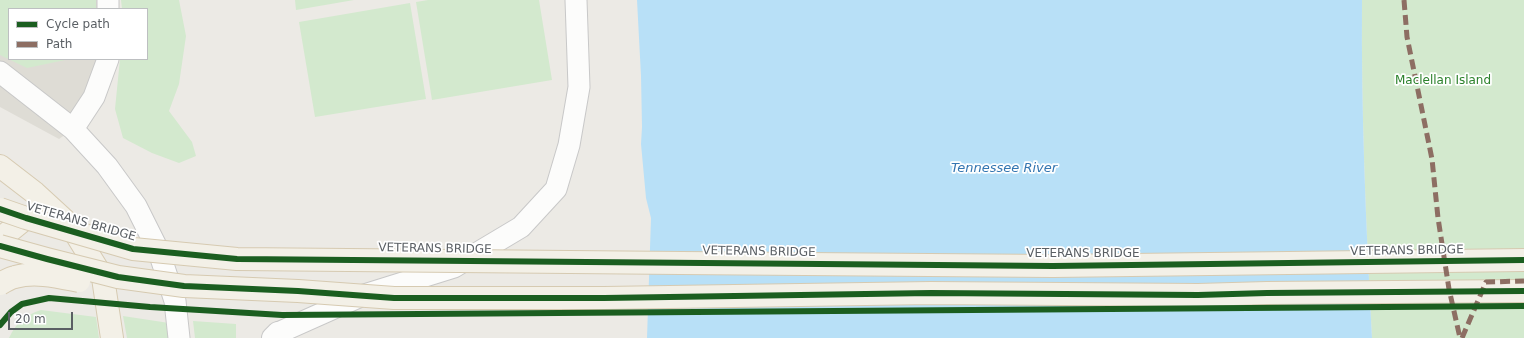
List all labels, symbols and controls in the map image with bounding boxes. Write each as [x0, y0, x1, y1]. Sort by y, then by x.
legend [8, 8, 148, 60]
text: Cycle path [46, 17, 110, 31]
text: Path [46, 37, 72, 51]
park label: Maclellan Island [1395, 74, 1491, 88]
water label: Tennessee River [951, 161, 1057, 177]
street label: VETERANS BRIDGE [25, 199, 137, 245]
street label: VETERANS BRIDGE [378, 241, 492, 257]
street label: VETERANS BRIDGE [1350, 243, 1464, 259]
street label: VETERANS BRIDGE [702, 244, 816, 260]
street label: VETERANS BRIDGE [1026, 247, 1140, 261]
scale bar [10, 304, 75, 330]
text: 20 m [15, 312, 46, 326]

